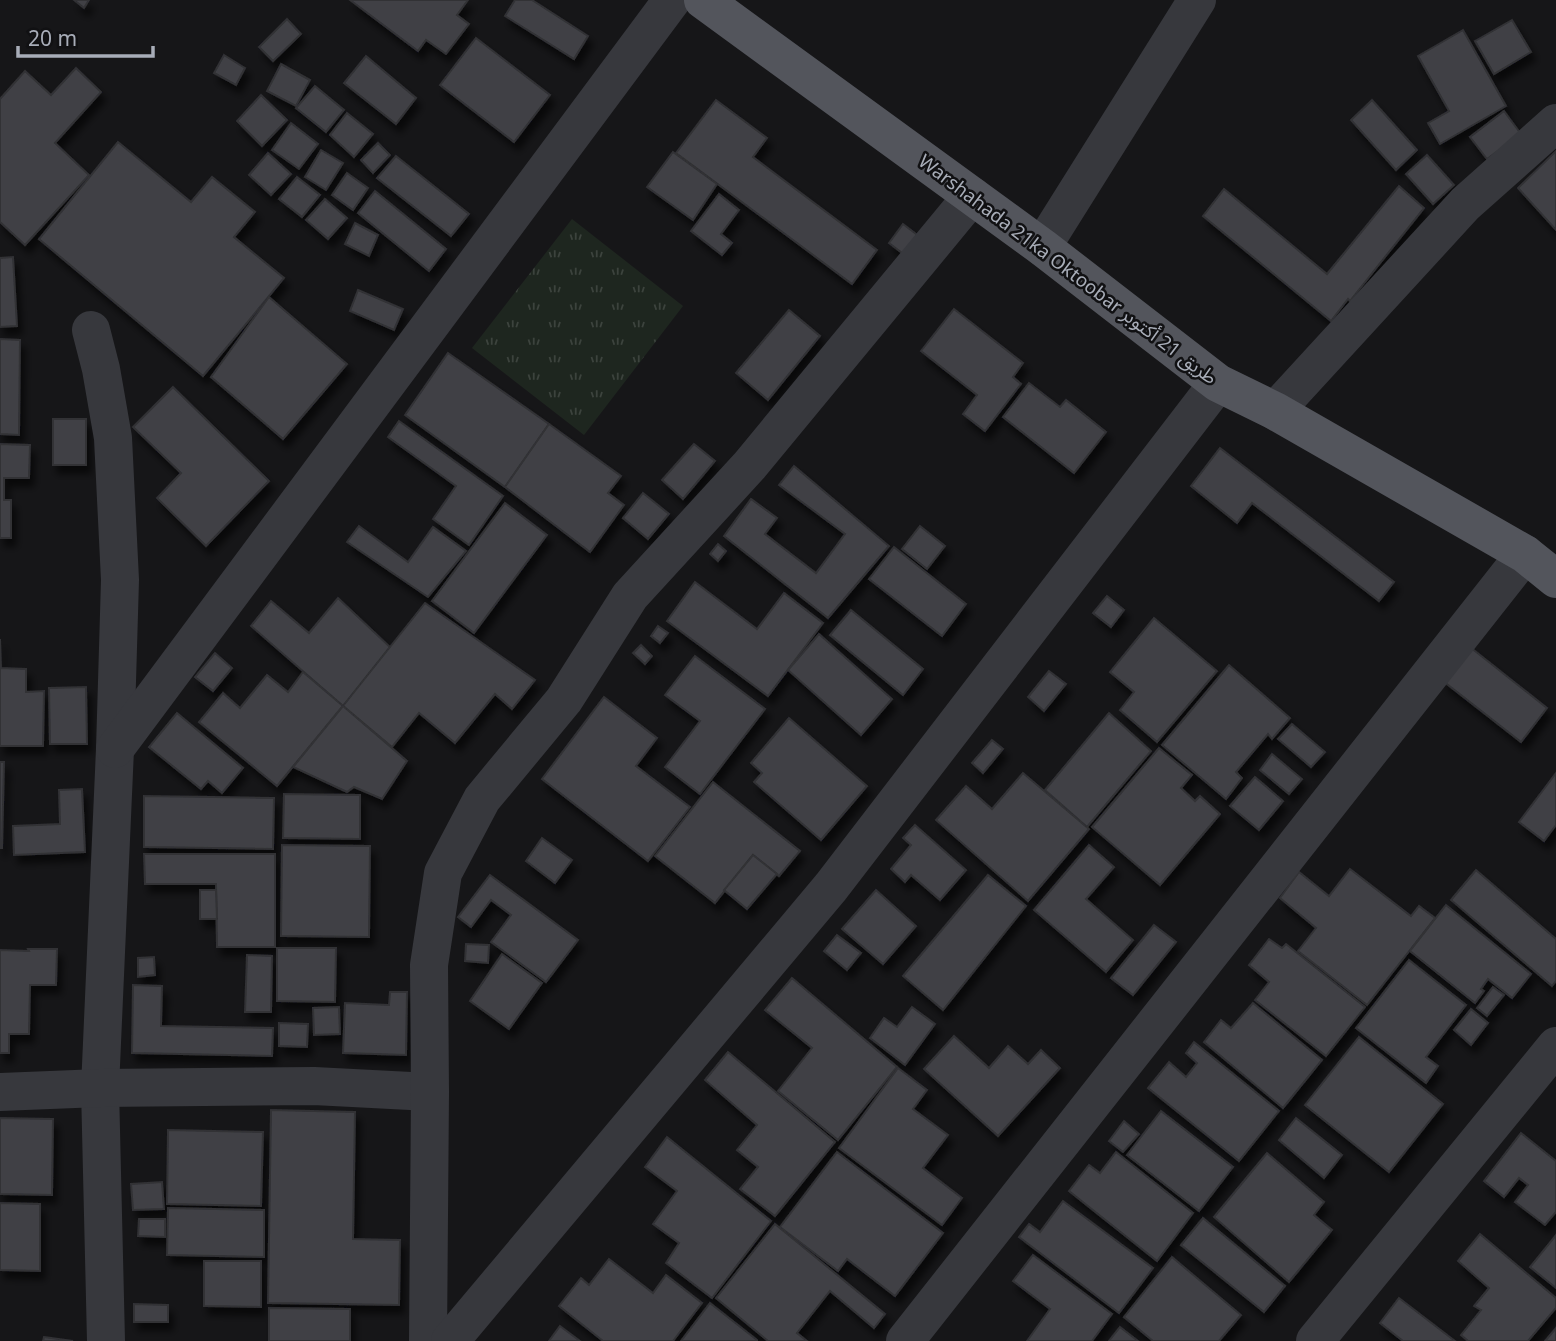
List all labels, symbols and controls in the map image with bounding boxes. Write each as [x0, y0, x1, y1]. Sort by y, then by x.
scale bar [18, 14, 152, 58]
text: 20 m [28, 24, 77, 52]
street label: Warshahada 21ka Oktoobar طريق 21 أكتوبر [913, 148, 1223, 390]

